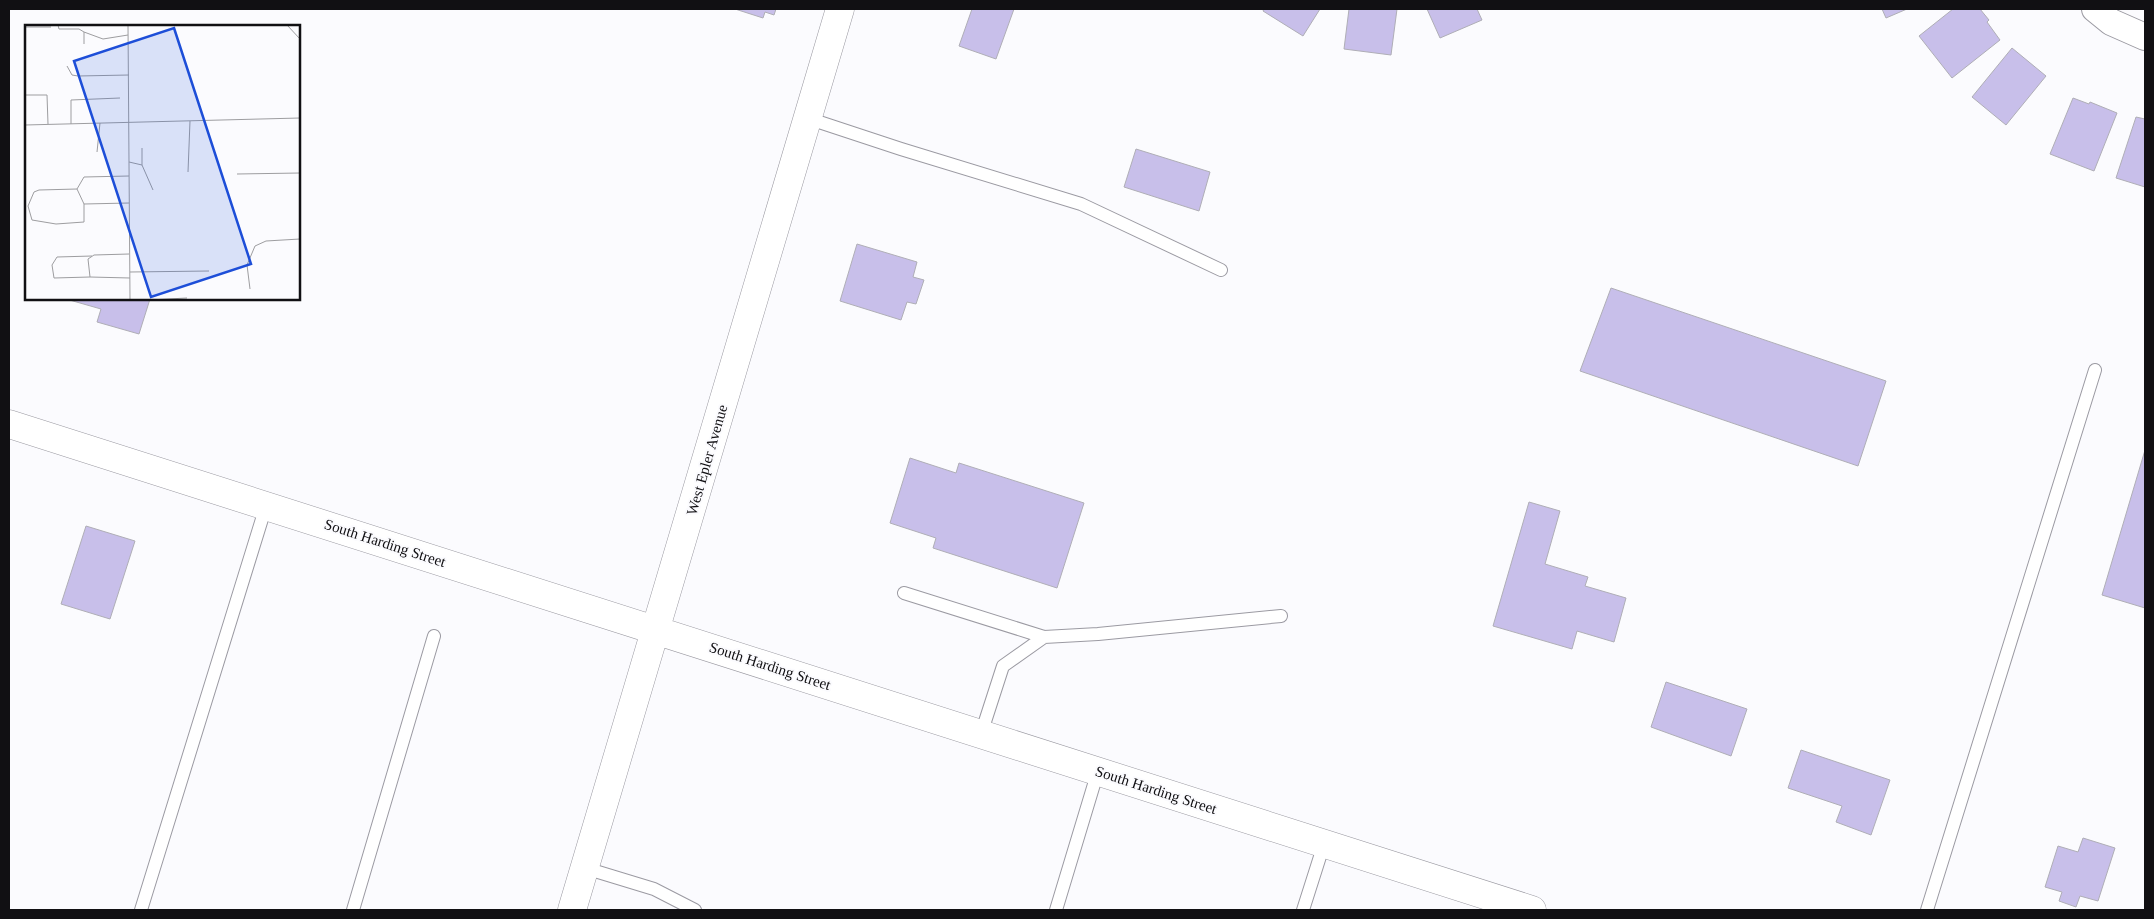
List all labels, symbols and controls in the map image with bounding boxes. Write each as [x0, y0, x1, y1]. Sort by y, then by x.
inset map [25, 25, 300, 300]
street label: West Epler Avenue [684, 403, 731, 517]
street label: South Harding Street [322, 516, 448, 570]
street label: South Harding Street [707, 639, 833, 693]
street label: South Harding Street [1093, 763, 1219, 817]

